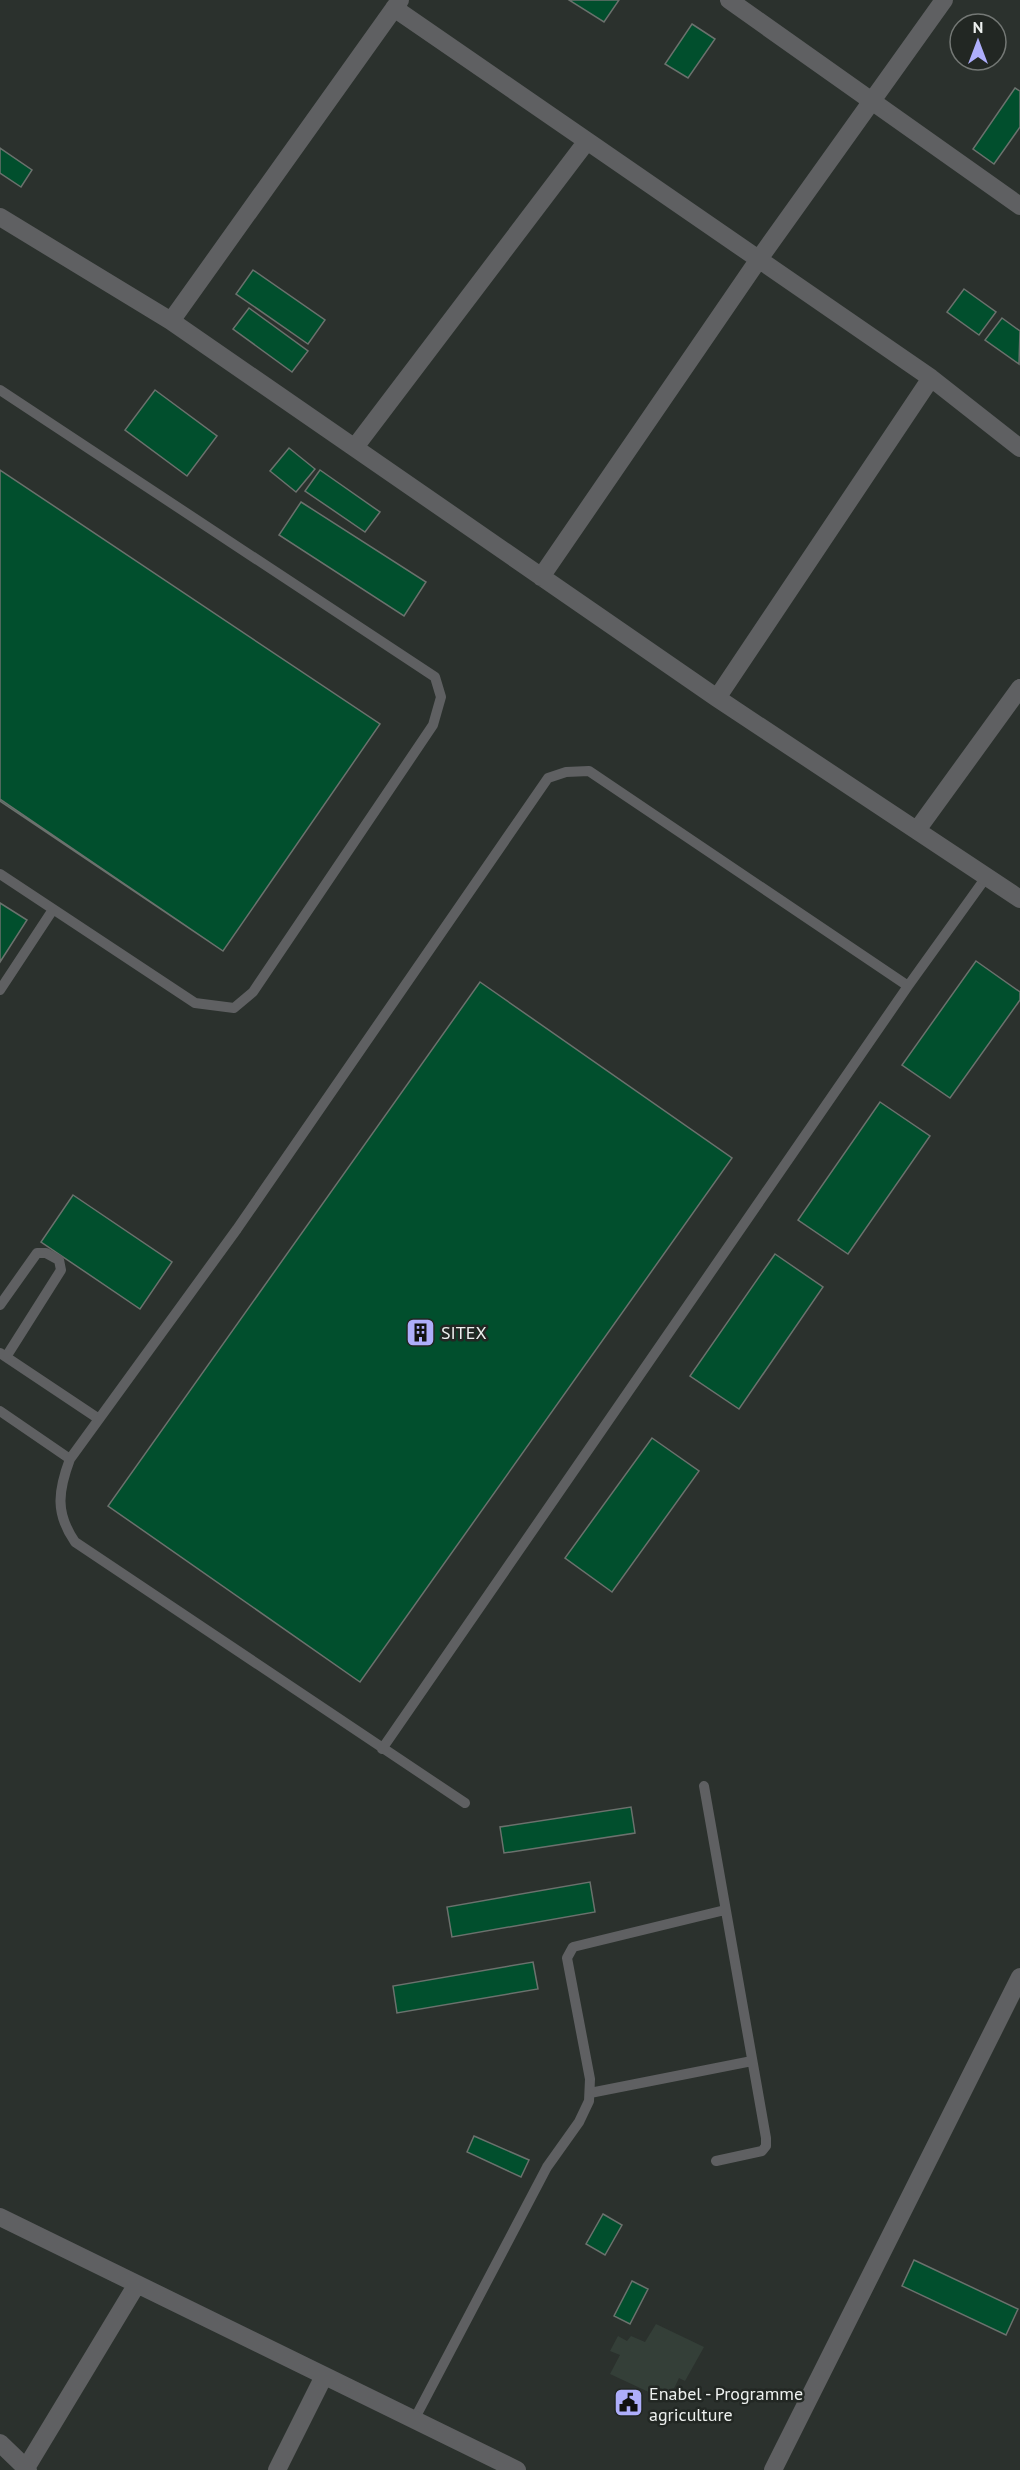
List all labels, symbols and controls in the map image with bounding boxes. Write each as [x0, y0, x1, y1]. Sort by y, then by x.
north arrow [948, 12, 1008, 72]
text: N [973, 17, 983, 37]
building icon: SITEX [404, 1316, 436, 1348]
place label: SITEX [441, 1321, 487, 1344]
place label: Enabel - Programme agriculture [649, 2382, 803, 2426]
public building icon: Enabel - Programme agriculture [612, 2387, 644, 2419]

